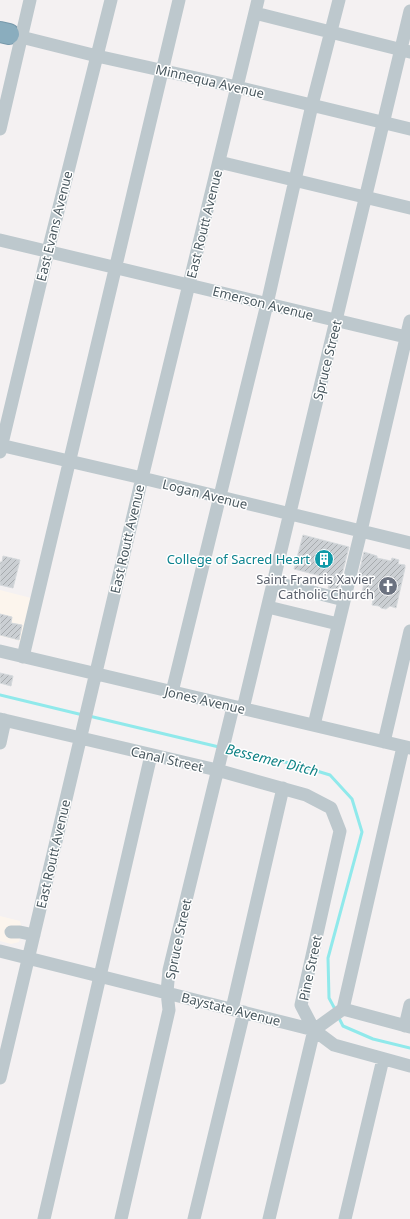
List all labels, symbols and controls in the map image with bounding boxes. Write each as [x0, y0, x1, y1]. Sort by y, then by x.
street label: Minnequa Avenue [154, 60, 266, 102]
street label: East Routt Avenue [182, 168, 226, 280]
street label: East Evans Avenue [32, 169, 76, 283]
street label: Emerson Avenue [211, 282, 315, 324]
street label: Spruce Street [308, 318, 346, 402]
street label: Logan Avenue [161, 475, 249, 513]
street label: East Routt Avenue [106, 483, 148, 595]
building icon: College of Sacred Heart [313, 548, 335, 570]
place label: College of Sacred Heart [167, 550, 310, 568]
place label: Saint Francis Xavier Catholic Church [256, 570, 375, 603]
church icon: Saint Francis Xavier Catholic Church [377, 575, 399, 597]
street label: Jones Avenue [161, 682, 247, 718]
water label: Bessemer Ditch [224, 739, 320, 780]
street label: Canal Street [129, 742, 205, 776]
street label: East Routt Avenue [32, 798, 74, 910]
street label: Spruce Street [161, 897, 195, 981]
street label: Pine Street [294, 933, 326, 1002]
street label: Baystate Avenue [180, 988, 282, 1030]

